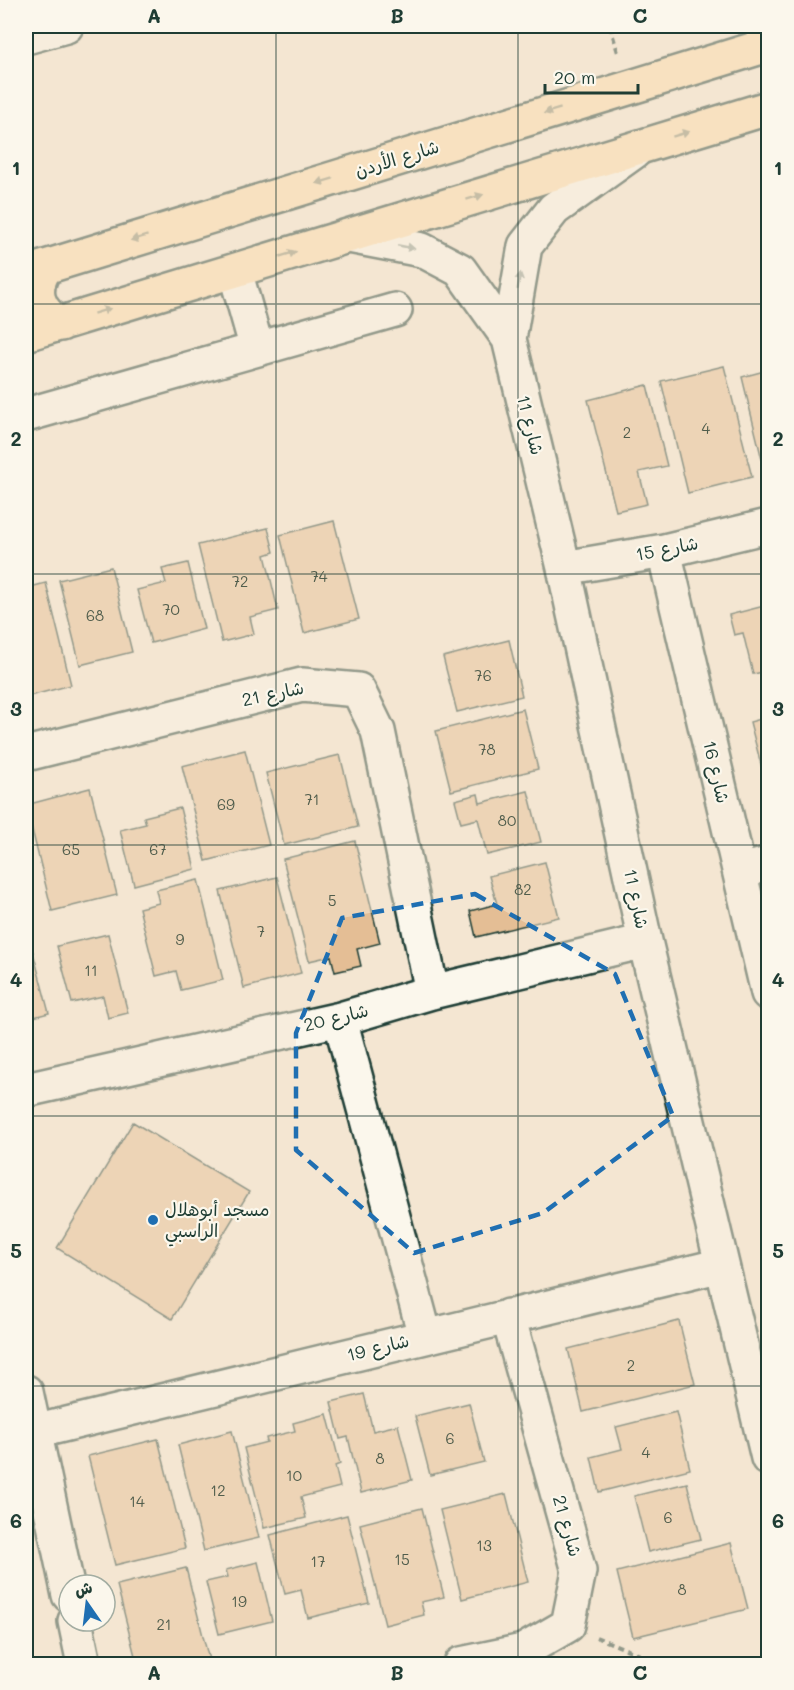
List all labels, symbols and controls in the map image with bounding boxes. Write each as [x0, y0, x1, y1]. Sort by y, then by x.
text: A [147, 2, 161, 28]
text: B [390, 2, 404, 28]
text: C [633, 2, 648, 28]
scale bar [545, 57, 638, 95]
text: 20 m [554, 65, 595, 89]
one-way arrow [543, 107, 561, 116]
one-way arrow [672, 129, 690, 138]
street label: شارع الأردن [352, 134, 442, 183]
text: 1 [12, 154, 20, 180]
text: 1 [774, 154, 782, 180]
one-way arrow [316, 177, 334, 186]
one-way arrow [466, 192, 484, 201]
one-way arrow [130, 234, 148, 243]
one-way arrow [397, 243, 416, 252]
one-way arrow [279, 249, 297, 259]
one-way arrow [514, 272, 523, 291]
one-way arrow [93, 306, 111, 315]
street label: شارع 11 [511, 392, 550, 457]
house number: 4 [702, 418, 711, 438]
house number: 2 [623, 422, 631, 442]
text: 2 [10, 425, 22, 451]
text: 2 [772, 425, 784, 451]
street label: شارع 15 [633, 530, 700, 567]
house number: 74 [310, 566, 328, 586]
house number: 72 [232, 571, 248, 591]
house number: 70 [162, 599, 180, 619]
house number: 68 [86, 605, 104, 625]
house number: 76 [474, 665, 492, 685]
street label: شارع 21 [240, 675, 306, 712]
text: 3 [10, 695, 22, 721]
text: 3 [772, 695, 784, 721]
street label: شارع 16 [697, 738, 736, 806]
house number: 78 [478, 739, 496, 759]
house number: 71 [304, 789, 320, 809]
house number: 69 [217, 794, 235, 814]
house number: 80 [498, 810, 516, 830]
house number: 65 [62, 839, 80, 859]
house number: 67 [149, 839, 167, 859]
street label: شارع 11 [618, 867, 655, 931]
house number: 82 [514, 879, 532, 899]
house number: 5 [328, 890, 336, 910]
house number: 7 [257, 921, 265, 941]
house number: 9 [176, 929, 185, 949]
house number: 11 [84, 960, 98, 980]
text: 4 [10, 966, 23, 992]
text: 4 [772, 966, 785, 992]
street label: شارع 20 [301, 997, 371, 1038]
place label: مسجد أبوهلال الراسبي [165, 1197, 270, 1247]
marker: مسجد أبوهلال الراسبي [146, 1213, 160, 1227]
text: 5 [10, 1237, 22, 1263]
text: 5 [772, 1237, 784, 1263]
street label: شارع 19 [344, 1328, 412, 1367]
house number: 2 [627, 1355, 635, 1375]
house number: 6 [445, 1428, 455, 1448]
house number: 4 [642, 1442, 651, 1462]
house number: 8 [375, 1448, 385, 1468]
house number: 10 [286, 1465, 302, 1485]
house number: 12 [210, 1480, 226, 1500]
house number: 14 [129, 1491, 145, 1511]
street label: شارع 21 [547, 1492, 588, 1559]
text: 6 [10, 1507, 22, 1533]
house number: 6 [663, 1507, 673, 1527]
text: 6 [772, 1507, 784, 1533]
house number: 13 [476, 1535, 492, 1555]
house number: 15 [394, 1549, 410, 1569]
house number: 17 [310, 1551, 326, 1571]
north arrow [57, 1573, 117, 1633]
text: ش [72, 1576, 94, 1600]
house number: 8 [677, 1579, 687, 1599]
house number: 19 [231, 1591, 247, 1611]
house number: 21 [156, 1614, 172, 1634]
text: A [147, 1659, 161, 1685]
text: B [390, 1659, 404, 1685]
text: C [633, 1659, 648, 1685]

